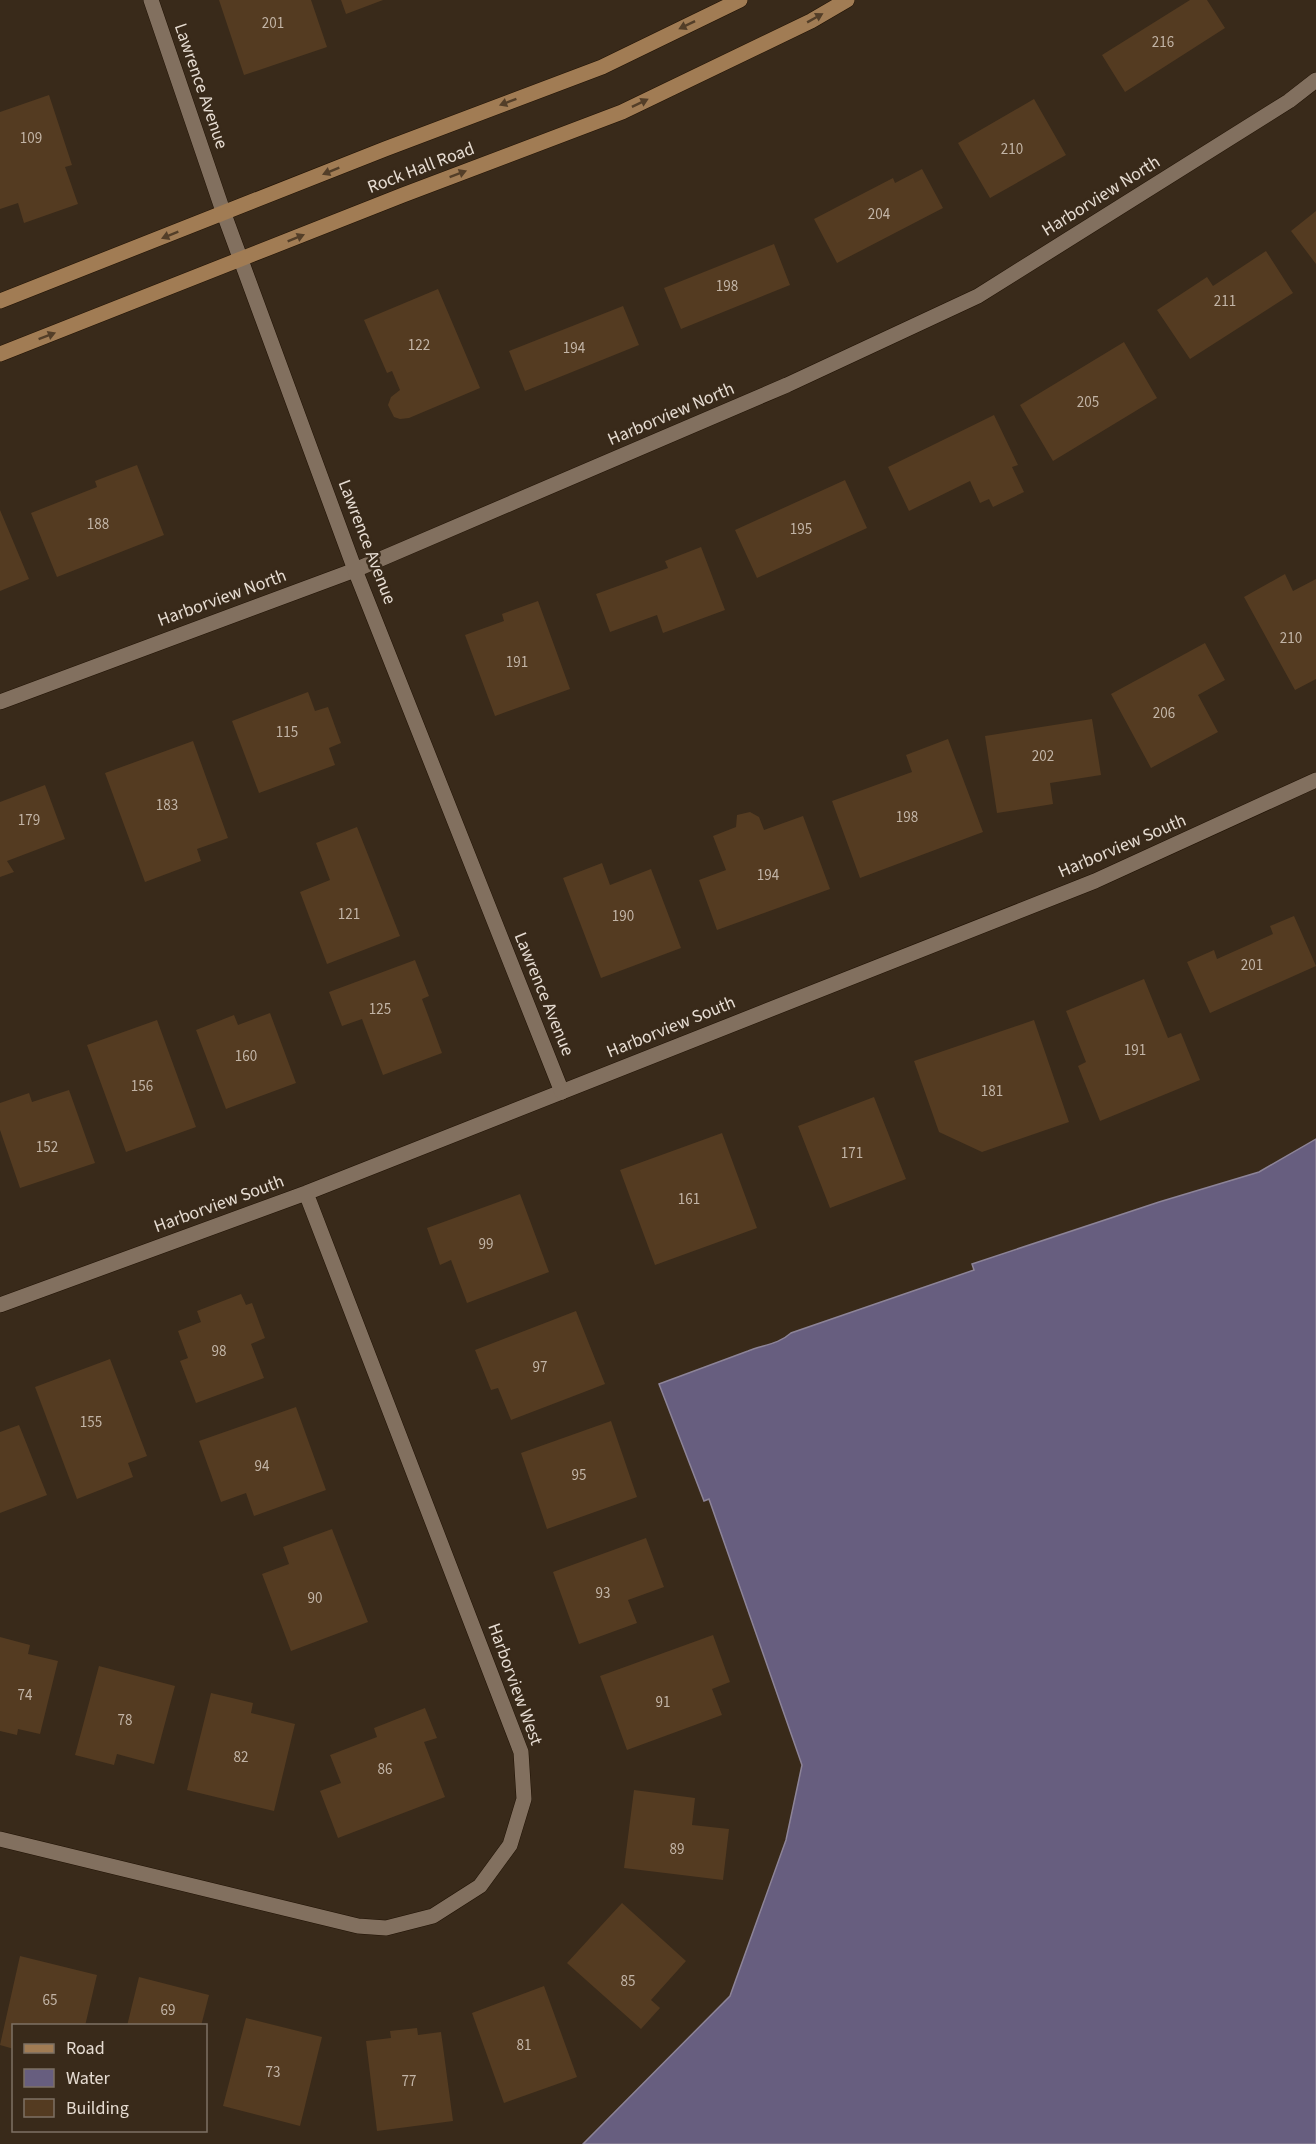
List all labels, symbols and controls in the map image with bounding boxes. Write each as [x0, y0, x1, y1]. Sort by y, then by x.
house number: 201 [262, 13, 284, 34]
one-way arrow [807, 13, 824, 23]
street label: Lawrence Avenue [168, 20, 234, 152]
one-way arrow [679, 21, 696, 30]
house number: 216 [1152, 32, 1174, 53]
one-way arrow [499, 98, 517, 108]
one-way arrow [631, 99, 648, 108]
house number: 109 [20, 128, 42, 149]
street label: Rock Hall Road [364, 136, 478, 200]
house number: 210 [1001, 139, 1023, 160]
street label: Harborview North [1037, 150, 1165, 242]
one-way arrow [321, 166, 339, 176]
one-way arrow [449, 169, 467, 179]
house number: 204 [868, 204, 891, 225]
one-way arrow [160, 231, 178, 241]
one-way arrow [287, 233, 305, 242]
house number: 198 [716, 276, 738, 297]
house number: 211 [1214, 291, 1236, 312]
one-way arrow [38, 331, 56, 341]
house number: 122 [408, 335, 430, 356]
house number: 194 [563, 338, 586, 359]
street label: Harborview North [604, 376, 738, 452]
house number: 205 [1077, 392, 1099, 413]
street label: Lawrence Avenue [332, 476, 402, 608]
house number: 188 [87, 514, 109, 535]
house number: 195 [790, 519, 812, 540]
street label: Harborview North [154, 563, 290, 633]
house number: 210 [1280, 628, 1302, 649]
house number: 191 [506, 652, 528, 673]
house number: 206 [1153, 703, 1175, 724]
house number: 115 [276, 722, 298, 743]
house number: 202 [1032, 746, 1054, 767]
house number: 183 [156, 795, 178, 816]
house number: 198 [896, 807, 918, 828]
street label: Harborview South [1054, 808, 1190, 884]
house number: 179 [18, 810, 40, 831]
house number: 194 [757, 865, 780, 886]
house number: 121 [338, 904, 360, 925]
house number: 190 [612, 906, 634, 927]
street label: Lawrence Avenue [508, 928, 580, 1060]
house number: 201 [1241, 955, 1263, 976]
street label: Harborview South [603, 990, 739, 1064]
house number: 125 [369, 999, 391, 1020]
house number: 191 [1124, 1040, 1146, 1061]
house number: 160 [235, 1046, 257, 1067]
house number: 156 [131, 1076, 153, 1097]
house number: 181 [981, 1081, 1003, 1102]
house number: 152 [36, 1137, 58, 1158]
house number: 171 [841, 1143, 863, 1164]
street label: Harborview South [150, 1169, 288, 1239]
house number: 161 [678, 1189, 700, 1210]
house number: 99 [479, 1234, 493, 1255]
house number: 98 [212, 1341, 226, 1362]
house number: 97 [533, 1357, 547, 1378]
house number: 155 [80, 1412, 102, 1433]
house number: 94 [255, 1456, 270, 1477]
house number: 95 [572, 1465, 586, 1486]
house number: 93 [596, 1583, 610, 1604]
house number: 90 [308, 1588, 322, 1609]
street label: Harborview West [481, 1619, 549, 1749]
house number: 74 [18, 1685, 33, 1706]
house number: 91 [656, 1692, 670, 1713]
house number: 78 [118, 1710, 132, 1731]
house number: 82 [234, 1747, 248, 1768]
house number: 86 [378, 1759, 392, 1780]
house number: 89 [670, 1839, 684, 1860]
house number: 85 [621, 1971, 635, 1992]
house number: 65 [43, 1990, 57, 2011]
house number: 69 [161, 2000, 175, 2021]
legend [12, 2024, 207, 2132]
house number: 81 [517, 2035, 531, 2056]
text: Road [66, 2036, 105, 2061]
house number: 73 [266, 2062, 280, 2083]
text: Water [66, 2066, 110, 2091]
house number: 77 [402, 2071, 416, 2092]
text: Building [66, 2096, 129, 2121]

